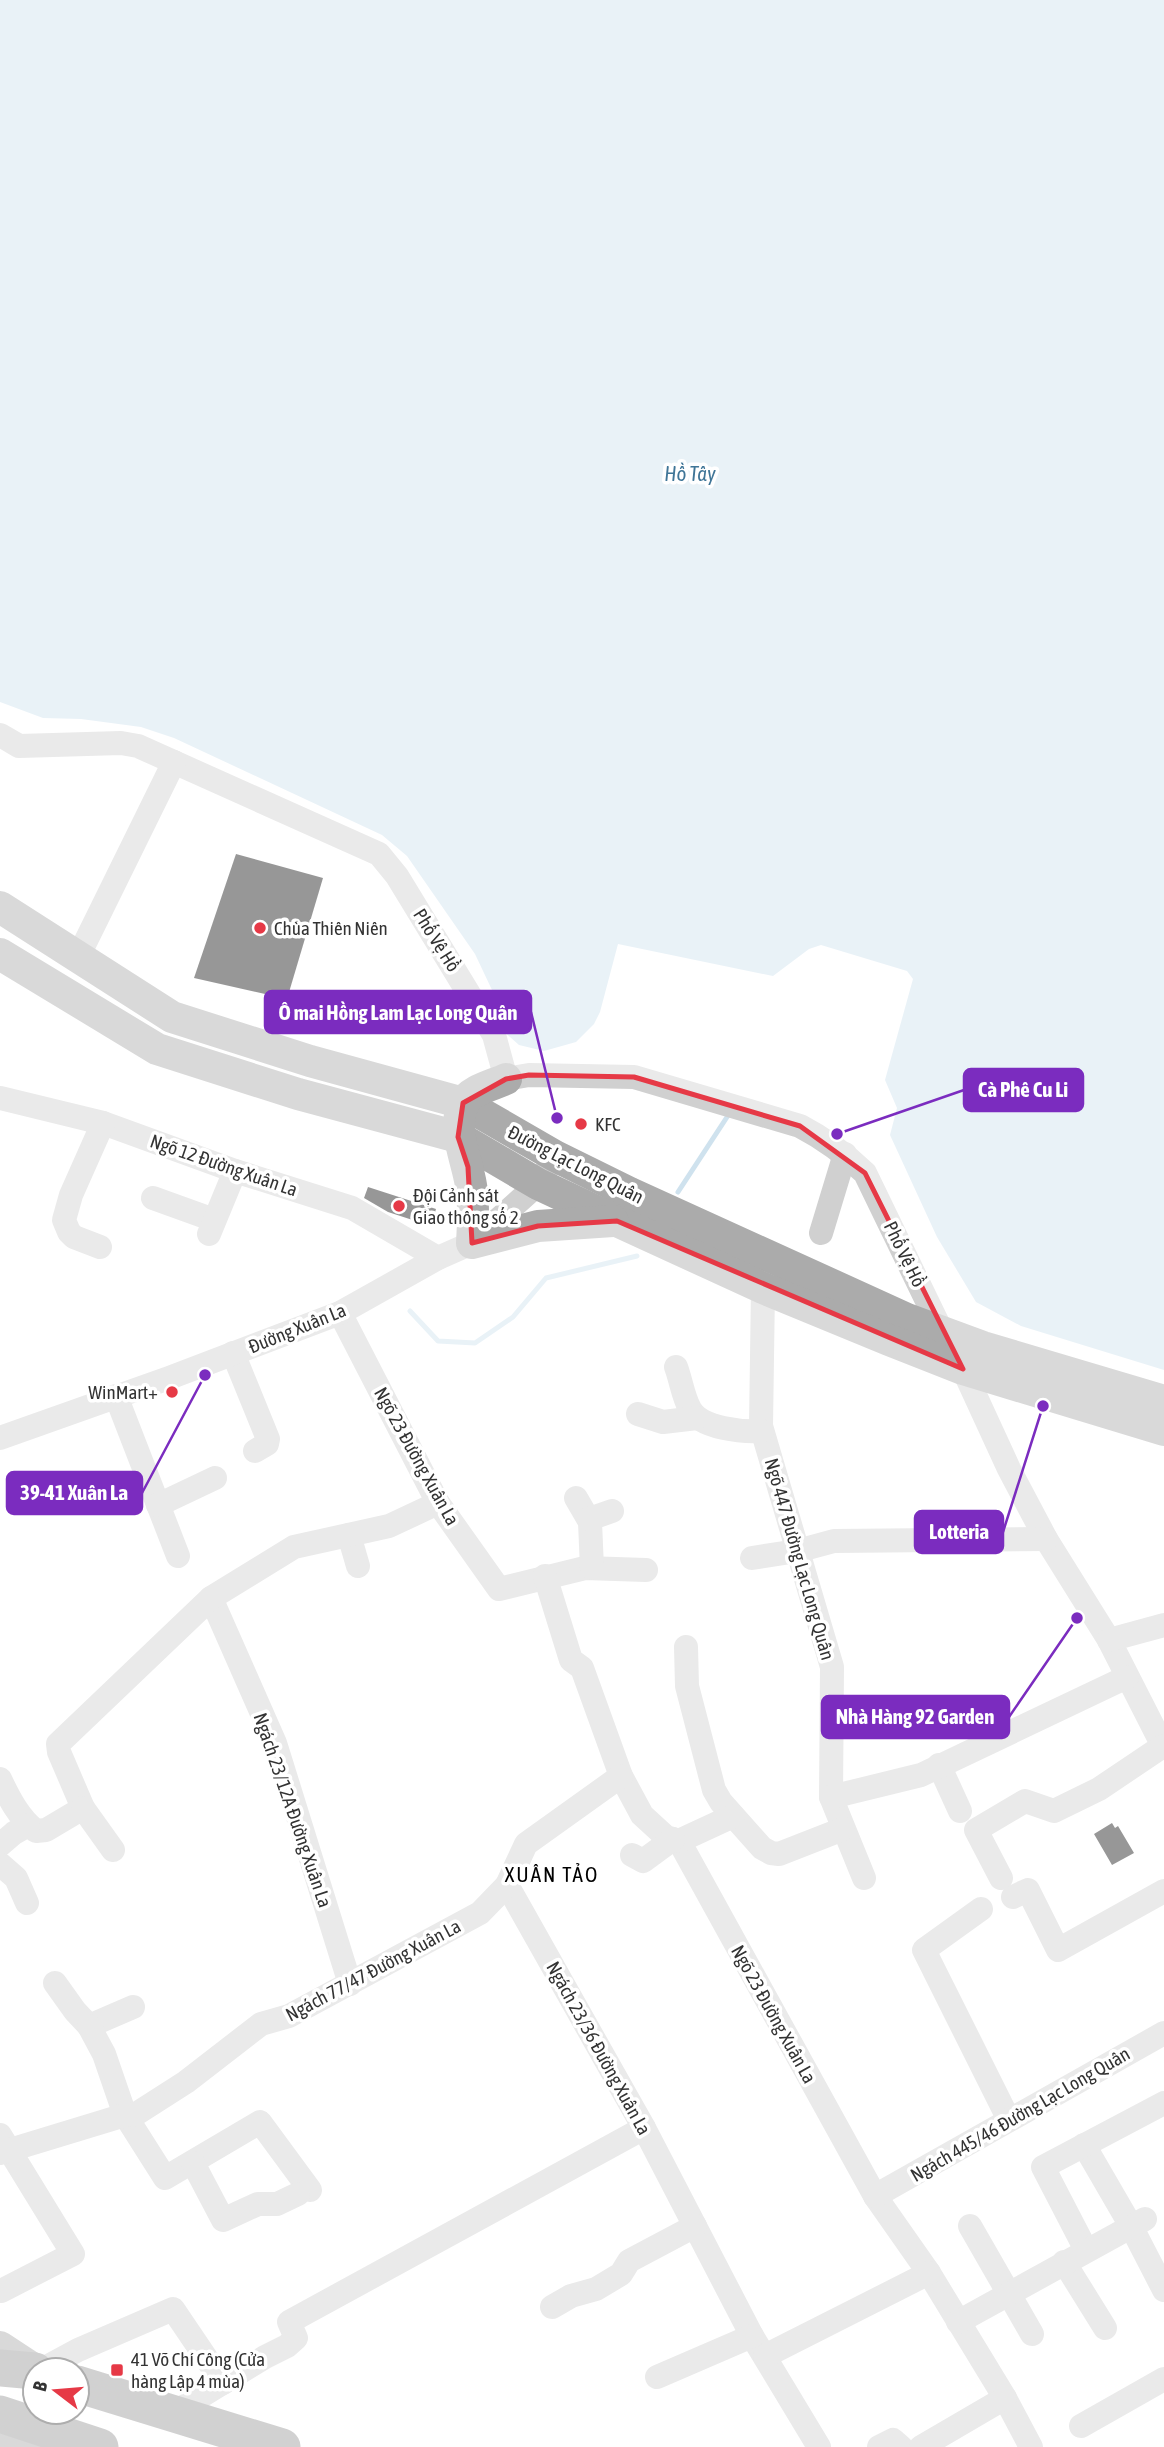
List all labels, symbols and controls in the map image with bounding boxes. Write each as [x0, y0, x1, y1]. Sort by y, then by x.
water label: Hồ Tây [664, 461, 716, 485]
street label: Phố Vệ Hồ [409, 904, 465, 976]
place label: Chùa Thiên Niên [274, 917, 388, 939]
marker: Chùa Thiên Niên [252, 920, 268, 936]
callout: Ô mai Hồng Lam Lạc Long Quân [265, 991, 531, 1033]
text: Ô mai Hồng Lam Lạc Long Quân [279, 1000, 517, 1024]
callout: Cà Phê Cu Li [964, 1069, 1083, 1111]
text: Cà Phê Cu Li [978, 1077, 1068, 1101]
place label: KFC [595, 1113, 621, 1135]
marker: KFC [573, 1116, 589, 1132]
street label: Đường Lạc Long Quân [505, 1120, 647, 1208]
street label: Ngõ 12 Đường Xuân La [147, 1129, 301, 1201]
place label: Đội Cảnh sát Giao thông số 2 [413, 1184, 519, 1228]
marker: Đội Cảnh sát Giao thông số 2 [391, 1198, 407, 1214]
street label: Phố Vệ Hồ [880, 1218, 930, 1290]
street label: Đường Xuân La [245, 1298, 349, 1358]
place label: WinMart+ [88, 1381, 158, 1403]
street label: Ngõ 23 Đường Xuân La [370, 1383, 464, 1529]
marker: WinMart+ [164, 1384, 180, 1400]
street label: Ngõ 447 Đường Lạc Long Quân [761, 1455, 839, 1663]
callout: 39-41 Xuân La [7, 1472, 142, 1514]
text: 39-41 Xuân La [20, 1480, 128, 1504]
callout: Lotteria [915, 1511, 1003, 1553]
text: Lotteria [929, 1519, 989, 1543]
callout: Nhà Hàng 92 Garden [822, 1696, 1009, 1738]
text: Nhà Hàng 92 Garden [836, 1704, 994, 1728]
street label: Ngách 23/12A Đường Xuân La [249, 1710, 337, 1910]
district label: XUÂN TẢO [505, 1862, 599, 1886]
street label: Ngách 77/47 Đường Xuân La [282, 1915, 464, 2025]
street label: Ngõ 23 Đường Xuân La [727, 1941, 821, 2087]
street label: Ngách 23/36 Đường Xuân La [542, 1958, 656, 2138]
street label: Ngách 445/46 Đường Lạc Long Quân [906, 2042, 1134, 2186]
place label: 41 Võ Chí Công (Cửa hàng Lập 4 mùa) [131, 2348, 265, 2392]
north arrow [21, 2356, 91, 2426]
marker: 41 Võ Chí Công (Cửa hàng Lập 4 mùa) [109, 2362, 125, 2378]
text: B [28, 2379, 51, 2394]

